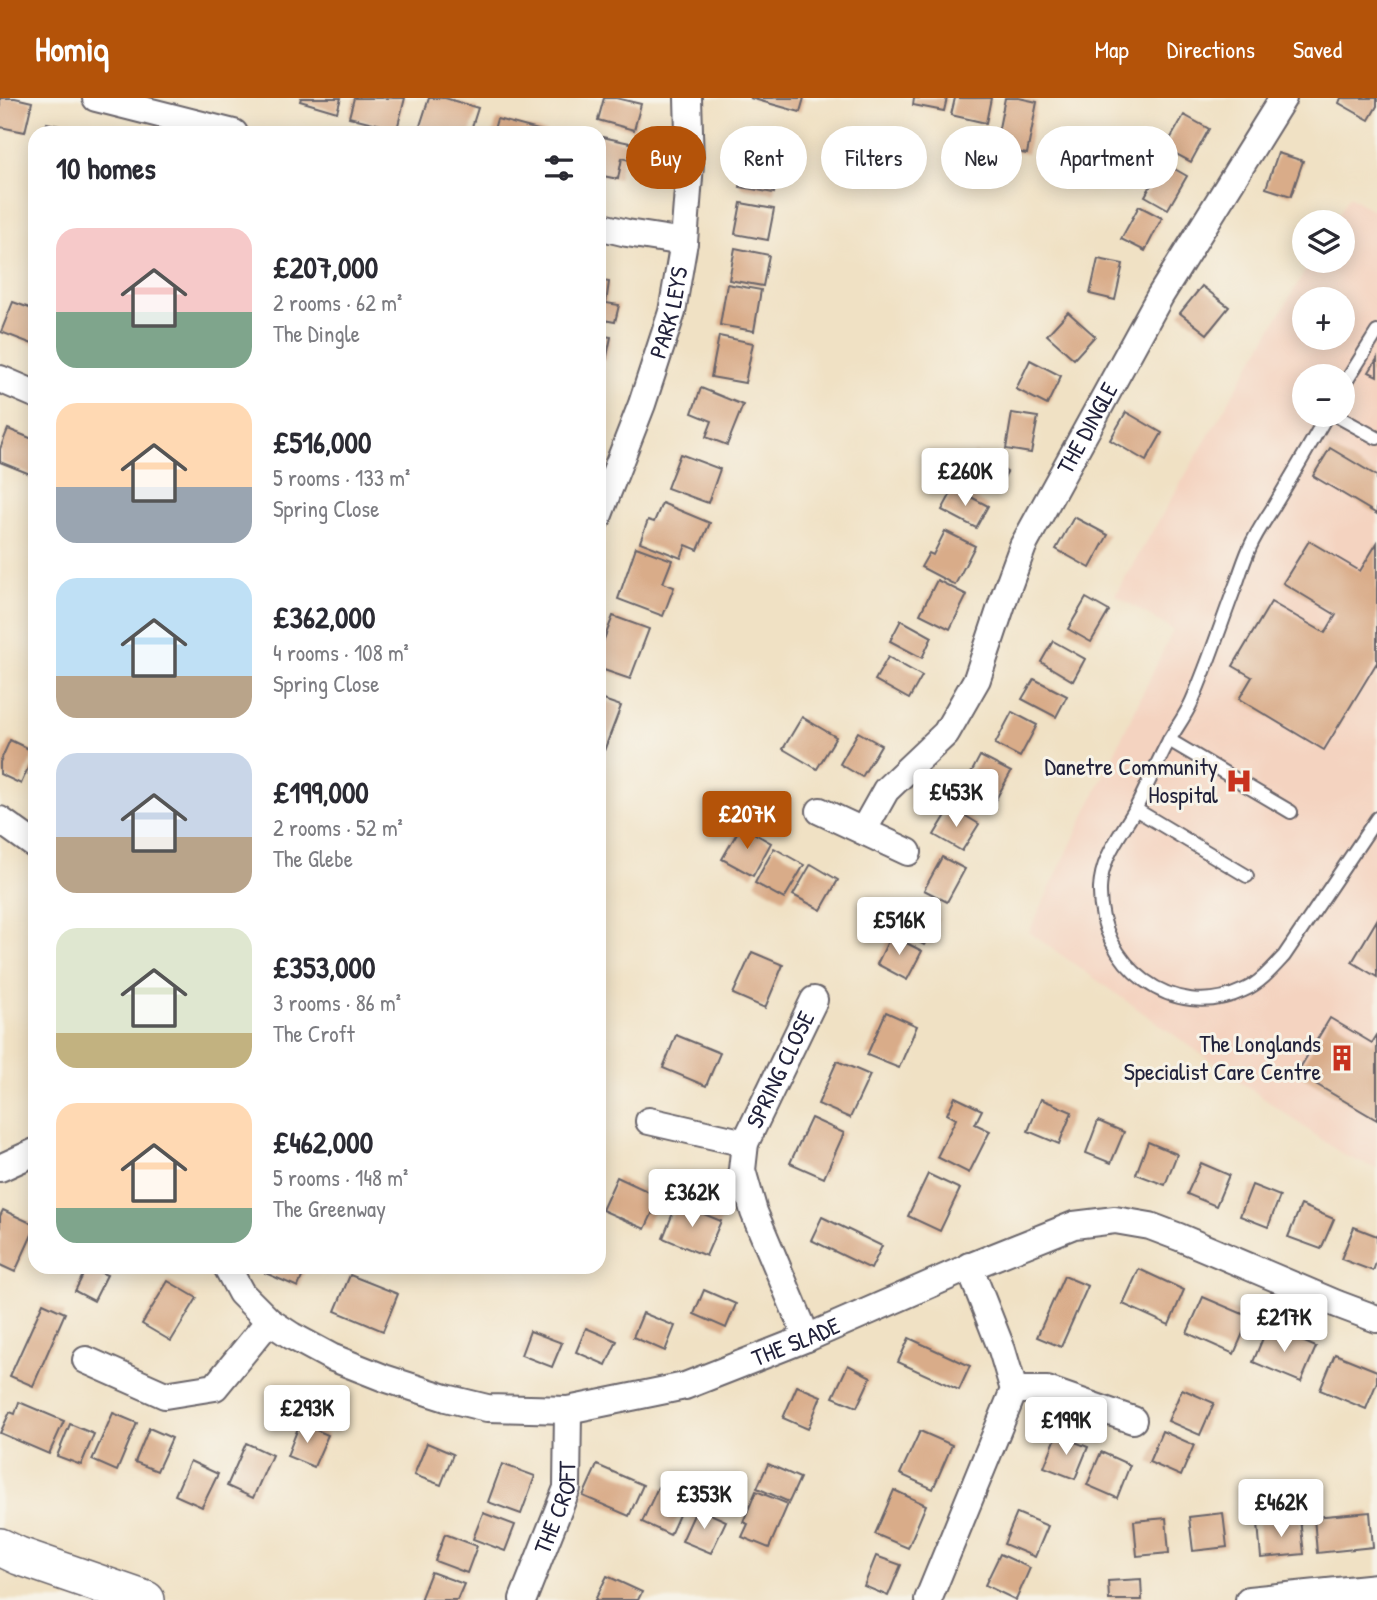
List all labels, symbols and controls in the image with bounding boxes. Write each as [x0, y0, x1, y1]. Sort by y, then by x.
text: Homiq [35, 27, 109, 71]
text: Map [1095, 33, 1129, 65]
text: Directions [1167, 33, 1255, 65]
text: Saved [1293, 33, 1342, 65]
chip: Buy [626, 126, 706, 189]
chip: Rent [720, 126, 807, 189]
chip: Filters [821, 126, 927, 189]
chip: New [941, 126, 1022, 189]
chip: Apartment [1036, 126, 1178, 189]
text: 10 homes [56, 148, 156, 188]
icon: filters [540, 149, 578, 187]
map controls [1292, 210, 1355, 427]
button: layers [1292, 210, 1355, 273]
text: £207,000 [273, 247, 378, 287]
icon: home [112, 256, 196, 340]
street label: PARK LEYS [641, 264, 695, 362]
text: 2 rooms · 62 m² [273, 287, 402, 318]
button: + [1292, 287, 1355, 350]
text: The Dingle [273, 318, 360, 349]
button: − [1292, 364, 1355, 427]
street label: THE DINGLE [1049, 376, 1125, 479]
text: £516,000 [273, 422, 371, 462]
icon: home [112, 431, 196, 515]
pin: £260K [916, 448, 1014, 508]
text: £260K [938, 455, 992, 486]
text: 5 rooms · 133 m² [273, 462, 410, 493]
text: Spring Close [273, 493, 379, 524]
text: £362,000 [273, 597, 375, 637]
icon: home [112, 606, 196, 690]
text: 4 rooms · 108 m² [273, 637, 409, 668]
text: Spring Close [273, 668, 379, 699]
place label: Danetre Community Hospital [1045, 750, 1219, 810]
hospital icon: Danetre Community Hospital [1224, 766, 1254, 796]
pin: £453K [907, 770, 1005, 829]
text: £199,000 [273, 772, 369, 812]
text: £453K [929, 776, 983, 807]
icon: home [112, 781, 196, 865]
pin: £207K [698, 792, 796, 851]
text: £207K [718, 798, 776, 829]
text: 2 rooms · 52 m² [273, 812, 403, 843]
text: The Glebe [273, 843, 353, 874]
pin: £516K [850, 898, 948, 957]
text: £516K [873, 904, 925, 935]
text: £353,000 [273, 947, 375, 987]
icon: home [112, 956, 196, 1040]
text: 3 rooms · 86 m² [273, 987, 401, 1018]
street label: SPRING CLOSE [738, 1005, 821, 1133]
text: The Croft [273, 1018, 355, 1049]
place label: The Longlands Specialist Care Centre [1124, 1027, 1321, 1087]
building icon: The Longlands Specialist Care Centre [1327, 1043, 1357, 1073]
text: £462,000 [273, 1122, 373, 1162]
icon: home [112, 1131, 196, 1215]
text: 5 rooms · 148 m² [273, 1162, 408, 1193]
pin: £362K [643, 1170, 741, 1229]
text: £362K [665, 1176, 719, 1207]
text: The Greenway [273, 1193, 386, 1224]
pin: £217K [1235, 1294, 1333, 1354]
text: £217K [1256, 1301, 1312, 1332]
street label: THE SLADE [747, 1309, 845, 1373]
pin: £293K [258, 1386, 356, 1445]
text: £293K [280, 1392, 334, 1423]
pin: £199K [1017, 1398, 1115, 1457]
text: £199K [1041, 1404, 1091, 1435]
street label: THE CROFT [526, 1460, 583, 1558]
pin: £353K [655, 1472, 753, 1531]
text: £353K [676, 1478, 732, 1509]
pin: £462K [1232, 1480, 1330, 1539]
text: £462K [1254, 1486, 1308, 1517]

